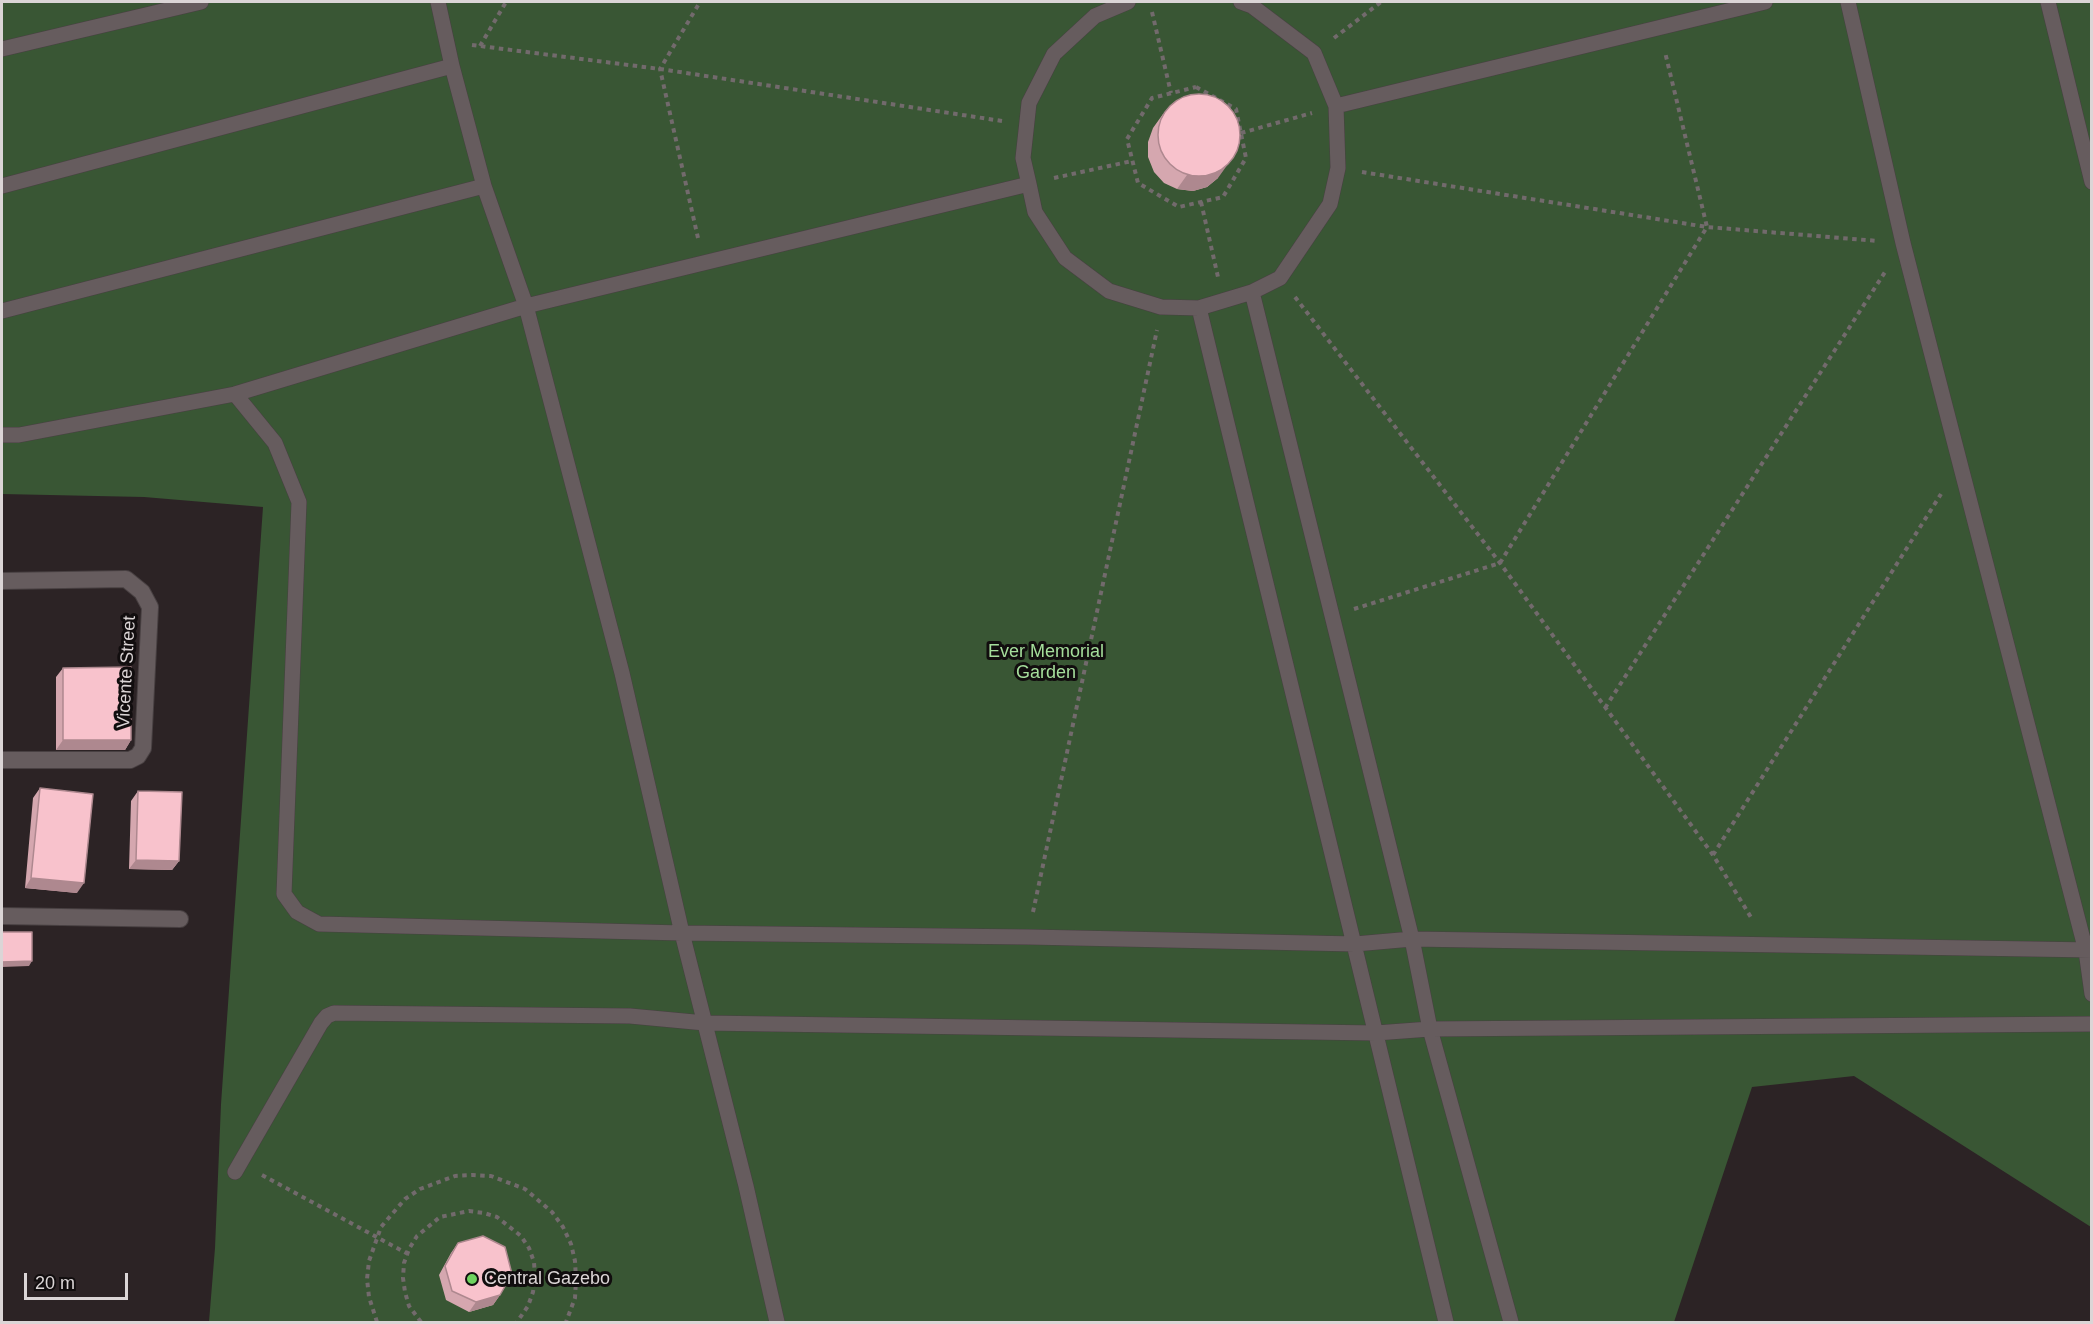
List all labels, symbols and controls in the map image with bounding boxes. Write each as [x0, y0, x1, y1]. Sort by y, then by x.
street label: Vicente Street [113, 615, 141, 729]
park label: Ever Memorial Garden [988, 641, 1104, 684]
scale bar [27, 1261, 130, 1299]
place label: Central Gazebo [484, 1268, 610, 1290]
marker: Central Gazebo [465, 1272, 479, 1286]
text: 20 m [35, 1273, 75, 1293]

